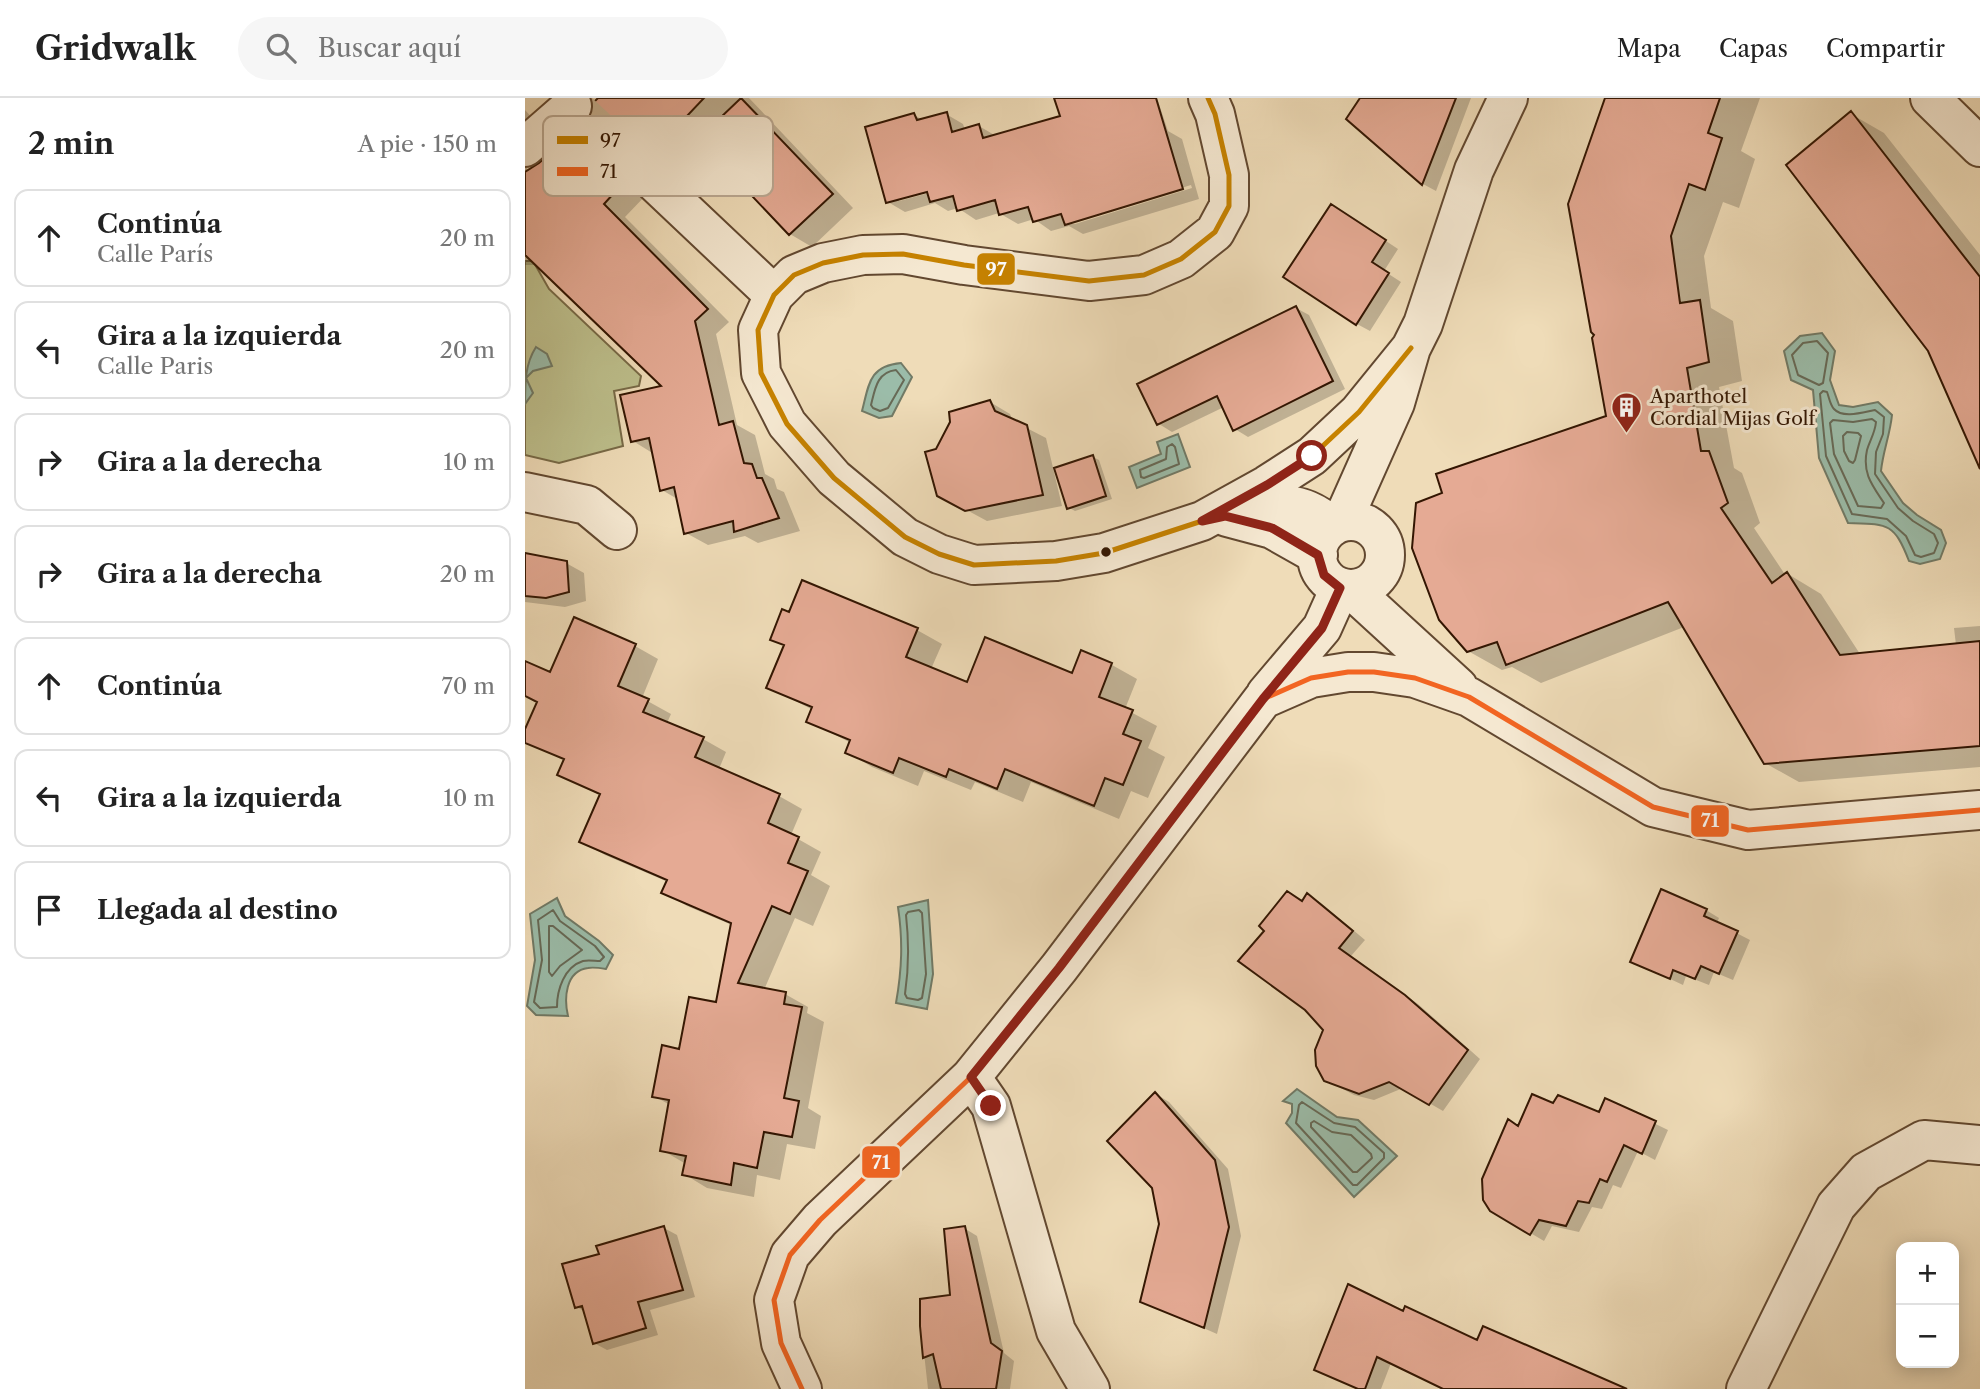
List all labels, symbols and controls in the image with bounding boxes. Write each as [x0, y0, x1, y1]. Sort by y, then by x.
search box [238, 17, 728, 80]
text: Gridwalk [35, 28, 196, 69]
icon: search [262, 29, 300, 67]
text: Buscar aquí [318, 32, 461, 64]
text: Mapa [1617, 34, 1681, 63]
text: Capas [1719, 34, 1788, 63]
text: Compartir [1826, 34, 1945, 63]
legend [543, 116, 773, 196]
text: 2 min [28, 125, 114, 162]
text: 97 [600, 129, 621, 152]
text: A pie · 150 m [358, 130, 497, 158]
text: 71 [600, 160, 617, 183]
text: Continúa [97, 208, 222, 240]
icon: ahead [30, 219, 68, 257]
text: 20 m [440, 224, 495, 252]
text: Calle París [97, 240, 213, 268]
line badge: 97 [976, 252, 1016, 286]
text: 97 [985, 258, 1007, 281]
text: Gira a la izquierda [97, 320, 342, 352]
icon: left [30, 331, 68, 369]
text: 20 m [440, 336, 495, 364]
text: Calle Paris [97, 352, 213, 380]
place label: Aparthotel Cordial Mijas Golf [1649, 385, 1817, 430]
building icon: Aparthotel Cordial Mijas Golf [1610, 390, 1644, 434]
route start [1296, 440, 1327, 471]
icon: right [30, 443, 68, 481]
text: Gira a la derecha [97, 446, 322, 478]
text: 10 m [443, 448, 495, 476]
unlabelled marker [1099, 545, 1113, 559]
icon: right [30, 555, 68, 593]
text: Gira a la derecha [97, 558, 322, 590]
text: 20 m [440, 560, 495, 588]
icon: ahead [30, 667, 68, 705]
text: Continúa [97, 670, 222, 702]
text: 70 m [442, 672, 495, 700]
icon: left [30, 779, 68, 817]
text: Gira a la izquierda [97, 782, 342, 814]
text: 10 m [443, 784, 495, 812]
line badge: 71 [1690, 804, 1730, 838]
text: 71 [1701, 809, 1720, 832]
icon: arrive [30, 891, 68, 929]
text: Llegada al destino [97, 894, 338, 926]
route end [975, 1090, 1006, 1121]
line badge: 71 [861, 1145, 901, 1179]
text: 71 [872, 1151, 891, 1174]
map controls [1896, 1242, 1959, 1368]
button: + [1896, 1242, 1959, 1305]
button: − [1896, 1305, 1959, 1368]

